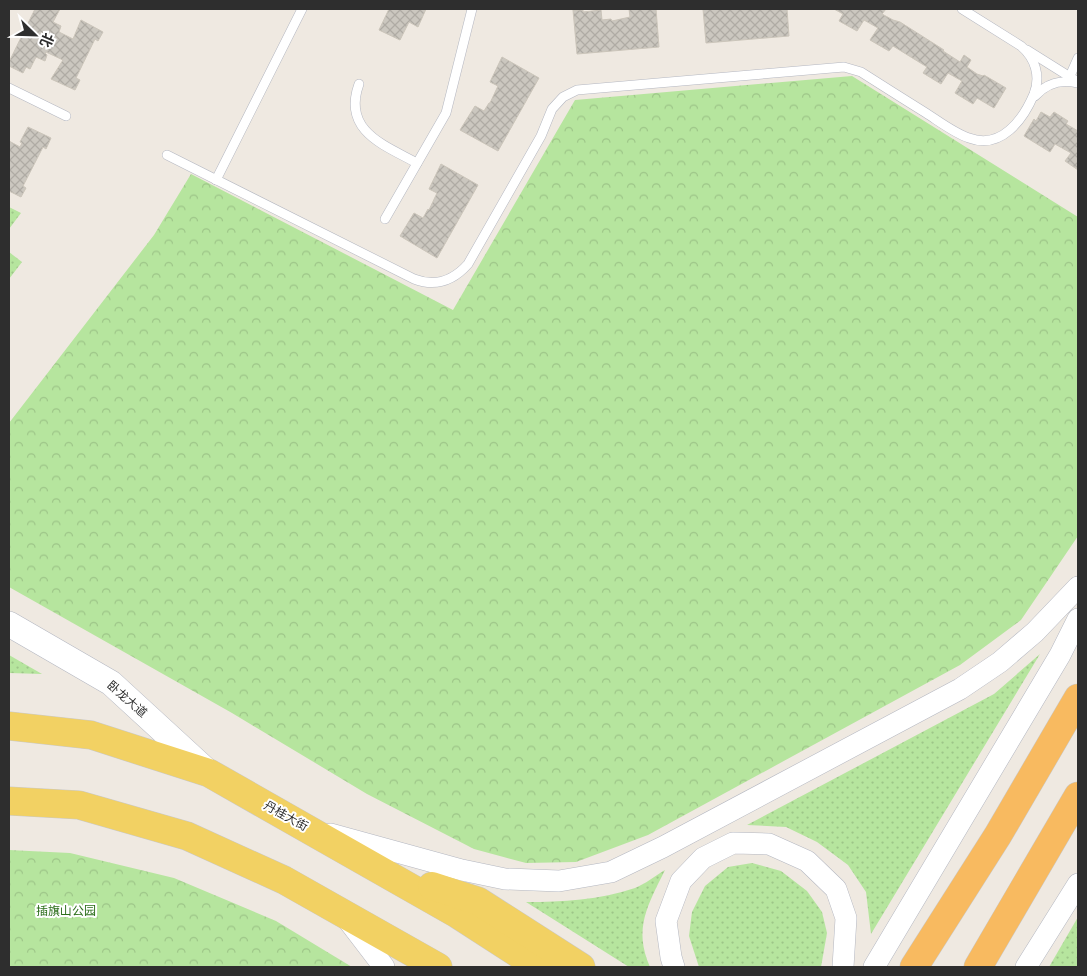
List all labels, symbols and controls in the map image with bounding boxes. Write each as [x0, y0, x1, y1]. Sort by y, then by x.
north arrow [10, 10, 60, 60]
text: 北 [36, 30, 57, 50]
street label: 卧龙大道 [104, 678, 150, 720]
street label: 丹桂大街 [262, 798, 310, 834]
park label: 插旗山公园 [36, 904, 96, 918]

